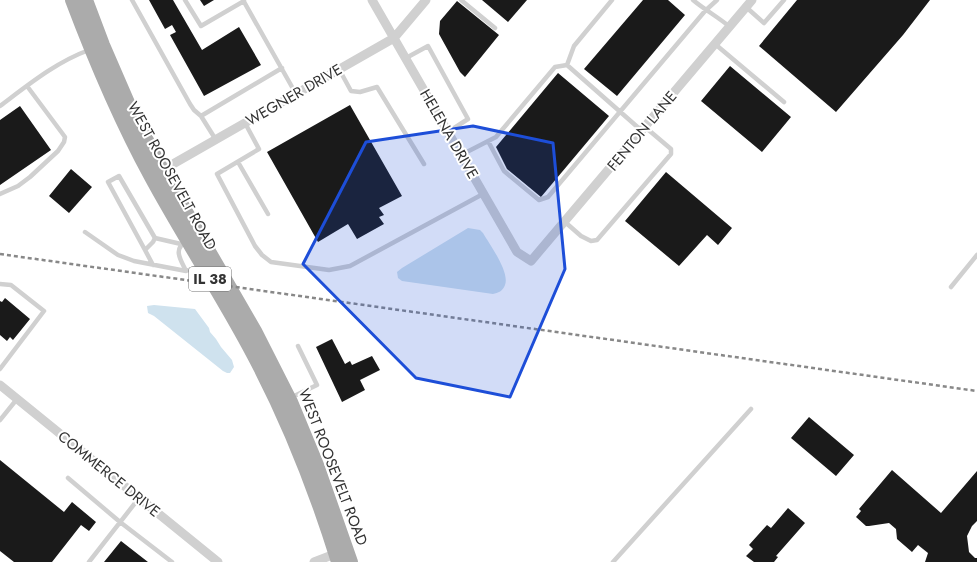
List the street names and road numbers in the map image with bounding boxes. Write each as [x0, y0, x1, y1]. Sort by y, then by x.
street label: WEGNER DRIVE [242, 58, 346, 132]
street label: HELENA DRIVE [414, 85, 484, 183]
street label: FENTON LANE [602, 86, 682, 176]
street label: WEST ROOSEVELT ROAD [122, 98, 222, 254]
road number: IL 38 [189, 267, 231, 291]
street label: WEST ROOSEVELT ROAD [293, 385, 373, 549]
street label: COMMERCE DRIVE [53, 426, 165, 522]

